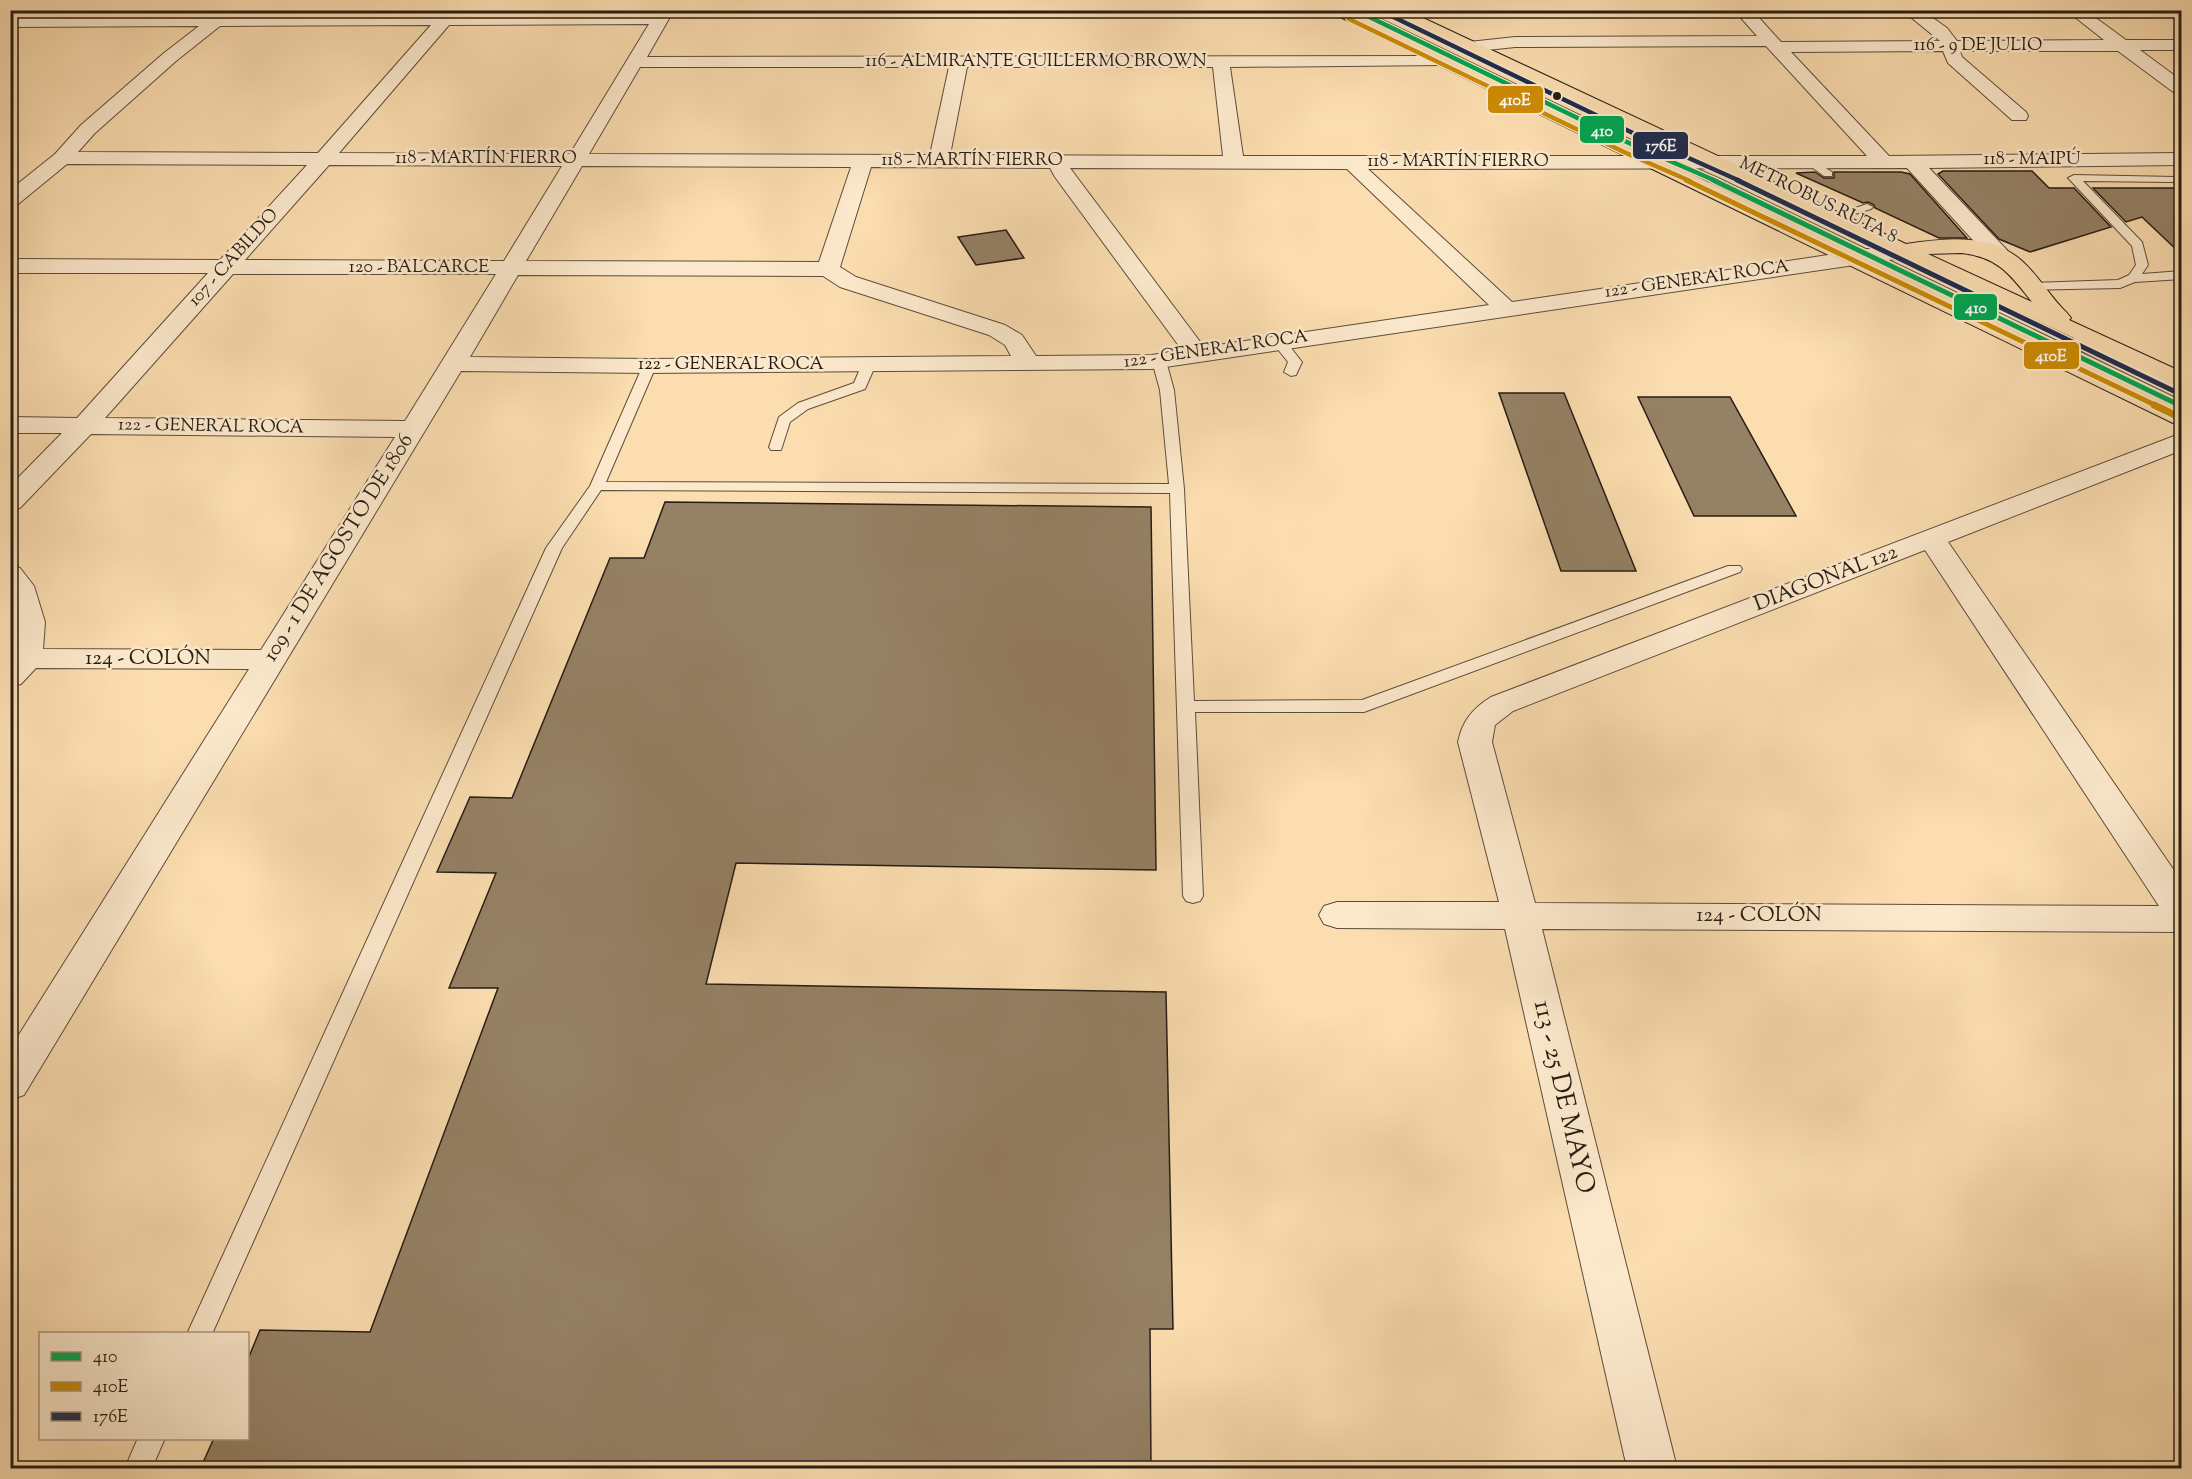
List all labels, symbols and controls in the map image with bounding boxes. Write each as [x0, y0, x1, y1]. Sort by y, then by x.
street label: 116 - 9 DE JULIO [1914, 33, 2042, 59]
street label: 116 - ALMIRANTE GUILLERMO BROWN [865, 49, 1207, 75]
line badge: 410E [1487, 85, 1544, 114]
text: 410E [1498, 90, 1531, 113]
unlabelled marker [1551, 90, 1563, 102]
line badge: 410 [1579, 115, 1625, 144]
text: 410 [1590, 121, 1613, 144]
line badge: 176E [1632, 131, 1689, 160]
text: 176E [1645, 136, 1677, 159]
street label: 118 - MARTÍN FIERRO [395, 146, 577, 172]
street label: 118 - MAIPÚ [1984, 146, 2081, 173]
street label: 118 - MARTÍN FIERRO [881, 148, 1063, 174]
street label: 118 - MARTÍN FIERRO [1367, 149, 1549, 175]
street label: METROBUS RUTA 8 [1734, 151, 1902, 251]
street label: 107 - CABILDO [183, 203, 285, 313]
street label: 122 - GENERAL ROCA [1603, 254, 1791, 306]
street label: 120 - BALCARCE [349, 255, 489, 281]
line badge: 410 [1953, 293, 1998, 321]
text: 410 [1964, 298, 1987, 321]
street label: 122 - GENERAL ROCA [1122, 324, 1310, 376]
line badge: 410E [2023, 341, 2080, 370]
text: 410E [2034, 346, 2067, 369]
street label: 122 - GENERAL ROCA [638, 352, 824, 378]
street label: 122 - GENERAL ROCA [118, 412, 305, 442]
street label: 109 - 1 DE AGOSTO DE 1806 [256, 428, 422, 668]
street label: DIAGONAL 122 [1750, 538, 1902, 620]
street label: 124 - COLÓN [85, 644, 211, 674]
street label: 124 - COLÓN [1696, 901, 1822, 931]
street label: 113 - 25 DE MAYO [1523, 997, 1603, 1197]
legend [39, 1332, 249, 1440]
text: 410 [93, 1345, 118, 1371]
text: 410E [93, 1375, 129, 1401]
text: 176E [93, 1405, 128, 1431]

